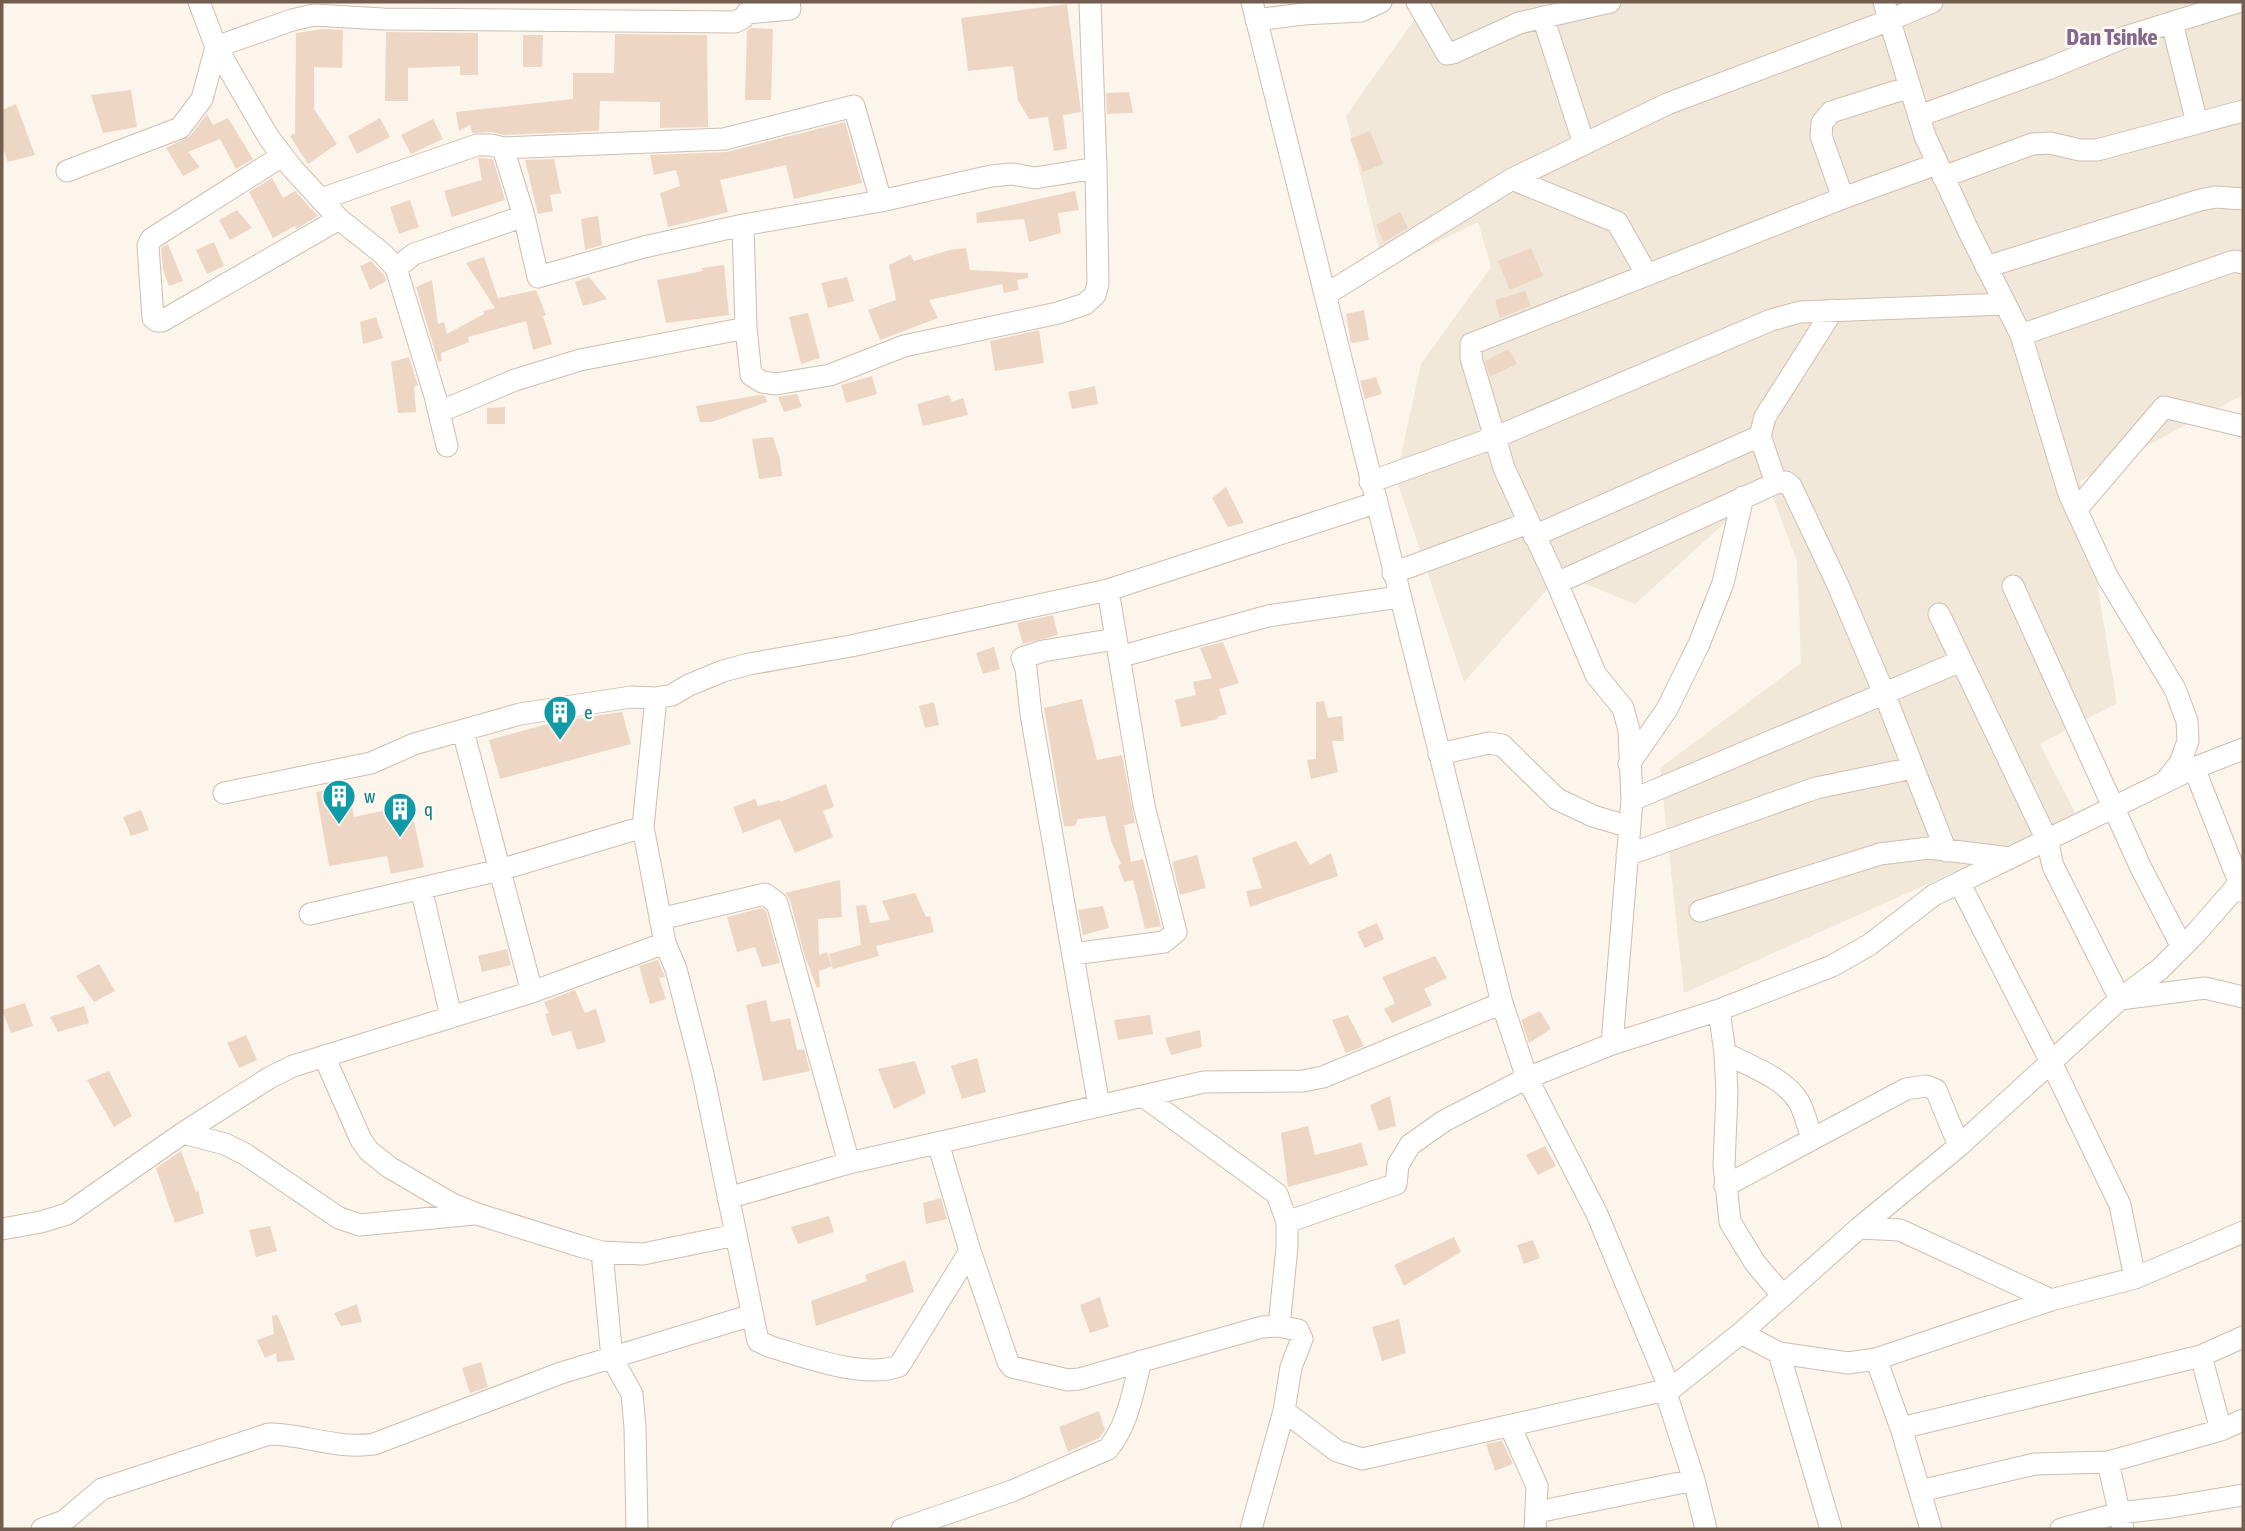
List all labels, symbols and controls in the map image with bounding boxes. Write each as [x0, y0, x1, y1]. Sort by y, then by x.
district label: Dan Tsinke [2066, 24, 2158, 50]
building icon: e [541, 693, 579, 742]
place label: e [584, 701, 593, 723]
building icon: w [320, 777, 358, 826]
place label: w [364, 785, 376, 807]
building icon: q [381, 790, 419, 839]
place label: q [424, 798, 433, 820]

